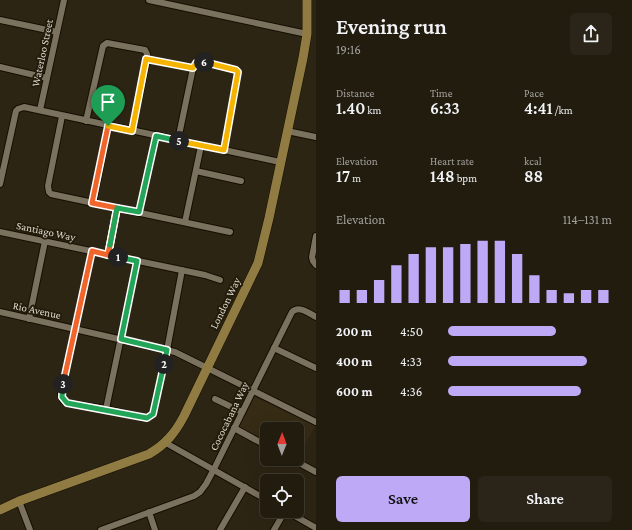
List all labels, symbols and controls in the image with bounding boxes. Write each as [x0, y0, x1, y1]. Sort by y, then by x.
button: share [570, 13, 612, 55]
text: Evening run [336, 14, 447, 39]
street label: Waterloo Street [29, 18, 55, 88]
text: 19:16 [336, 42, 361, 57]
pin: 6 [194, 52, 214, 72]
text: 6 [201, 56, 207, 68]
pin [91, 85, 125, 126]
text: Distance [336, 87, 374, 99]
text: Time [430, 87, 453, 99]
text: Pace [524, 87, 544, 99]
icon: arrive [97, 91, 119, 113]
text: 1.40 [336, 99, 365, 118]
text: 6:33 [430, 99, 460, 118]
text: 4:41 [524, 99, 552, 118]
text: km [365, 104, 381, 116]
text: /km [552, 104, 573, 116]
pin: 5 [169, 131, 189, 151]
text: 5 [176, 135, 182, 147]
text: Elevation [336, 155, 378, 167]
text: Heart rate [430, 155, 474, 167]
text: kcal [524, 155, 542, 167]
text: 17 [336, 167, 350, 186]
text: 148 [430, 167, 455, 186]
text: 88 [524, 167, 543, 186]
text: m [350, 172, 361, 184]
text: bpm [455, 172, 477, 184]
text: Elevation [336, 212, 385, 227]
text: 114–131 m [563, 212, 612, 227]
street label: Santiago Way [15, 219, 78, 244]
pin: 1 [108, 247, 128, 267]
text: 1 [116, 251, 120, 263]
street label: London Way [207, 274, 244, 331]
street label: Rio Avenue [12, 299, 62, 321]
text: 200 m [336, 324, 372, 339]
text: 4:50 [400, 324, 423, 339]
pin: 2 [154, 354, 174, 374]
text: 400 m [336, 354, 372, 369]
text: 4:33 [400, 354, 422, 369]
text: 2 [161, 358, 167, 370]
pin: 3 [53, 374, 73, 394]
text: 3 [60, 378, 66, 390]
street label: Cococabana Way [207, 379, 252, 453]
text: 600 m [336, 384, 372, 399]
text: 4:36 [400, 384, 422, 399]
north arrow [260, 422, 304, 466]
map controls [260, 422, 304, 518]
button: locate [260, 474, 304, 518]
button: Save [336, 476, 470, 522]
button: Share [478, 476, 612, 522]

